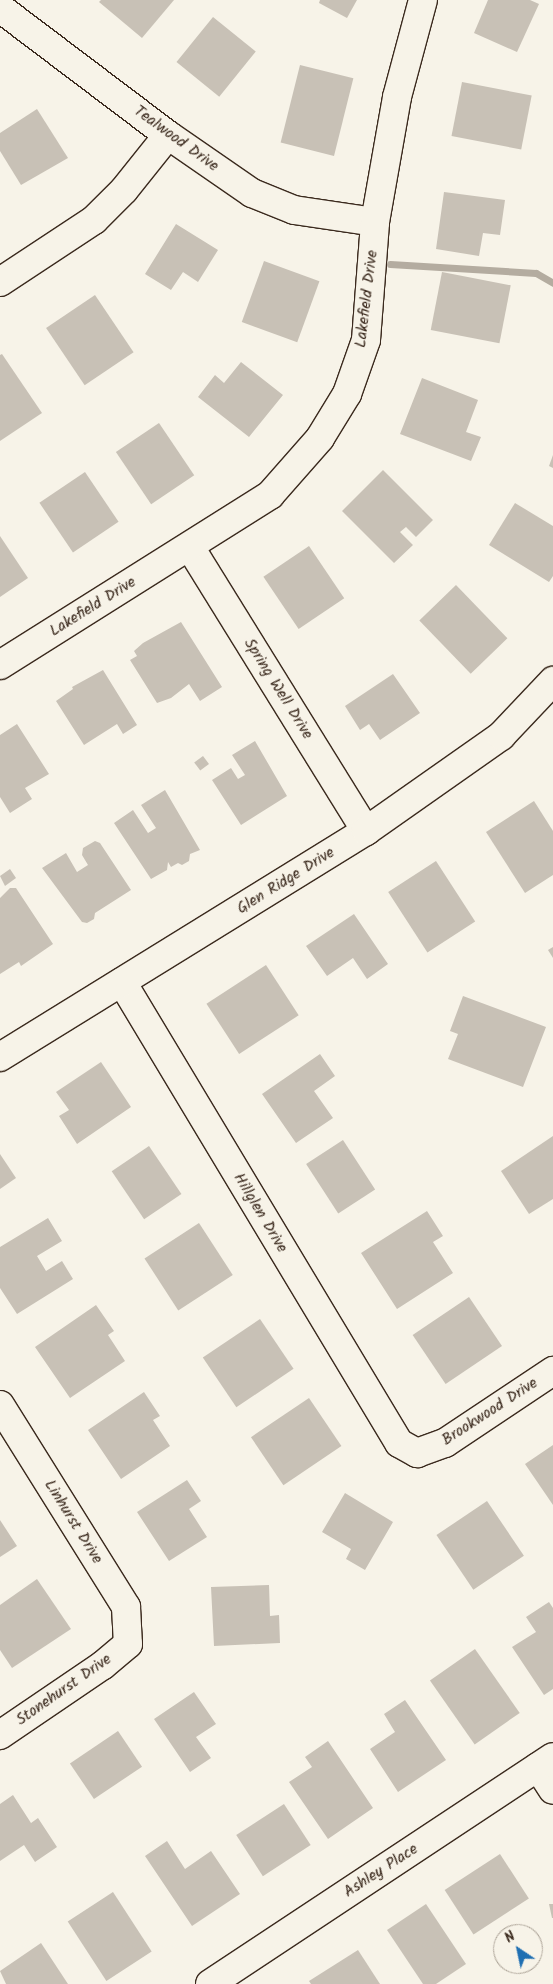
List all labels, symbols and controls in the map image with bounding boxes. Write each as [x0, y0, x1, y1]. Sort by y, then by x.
street label: Tealwood Drive [130, 102, 222, 176]
street label: Lakefield Drive [351, 249, 383, 349]
street label: Lakefield Drive [46, 573, 140, 641]
street label: Spring Well Drive [239, 635, 317, 743]
street label: Glen Ridge Drive [234, 843, 338, 919]
street label: Hillglen Drive [229, 1170, 291, 1256]
street label: Brookwood Drive [438, 1374, 542, 1450]
street label: Linhurst Drive [40, 1476, 106, 1568]
street label: Stonehurst Drive [13, 1650, 115, 1730]
street label: Ashley Place [340, 1840, 422, 1902]
north arrow [493, 1924, 543, 1974]
text: N [500, 1926, 520, 1949]

